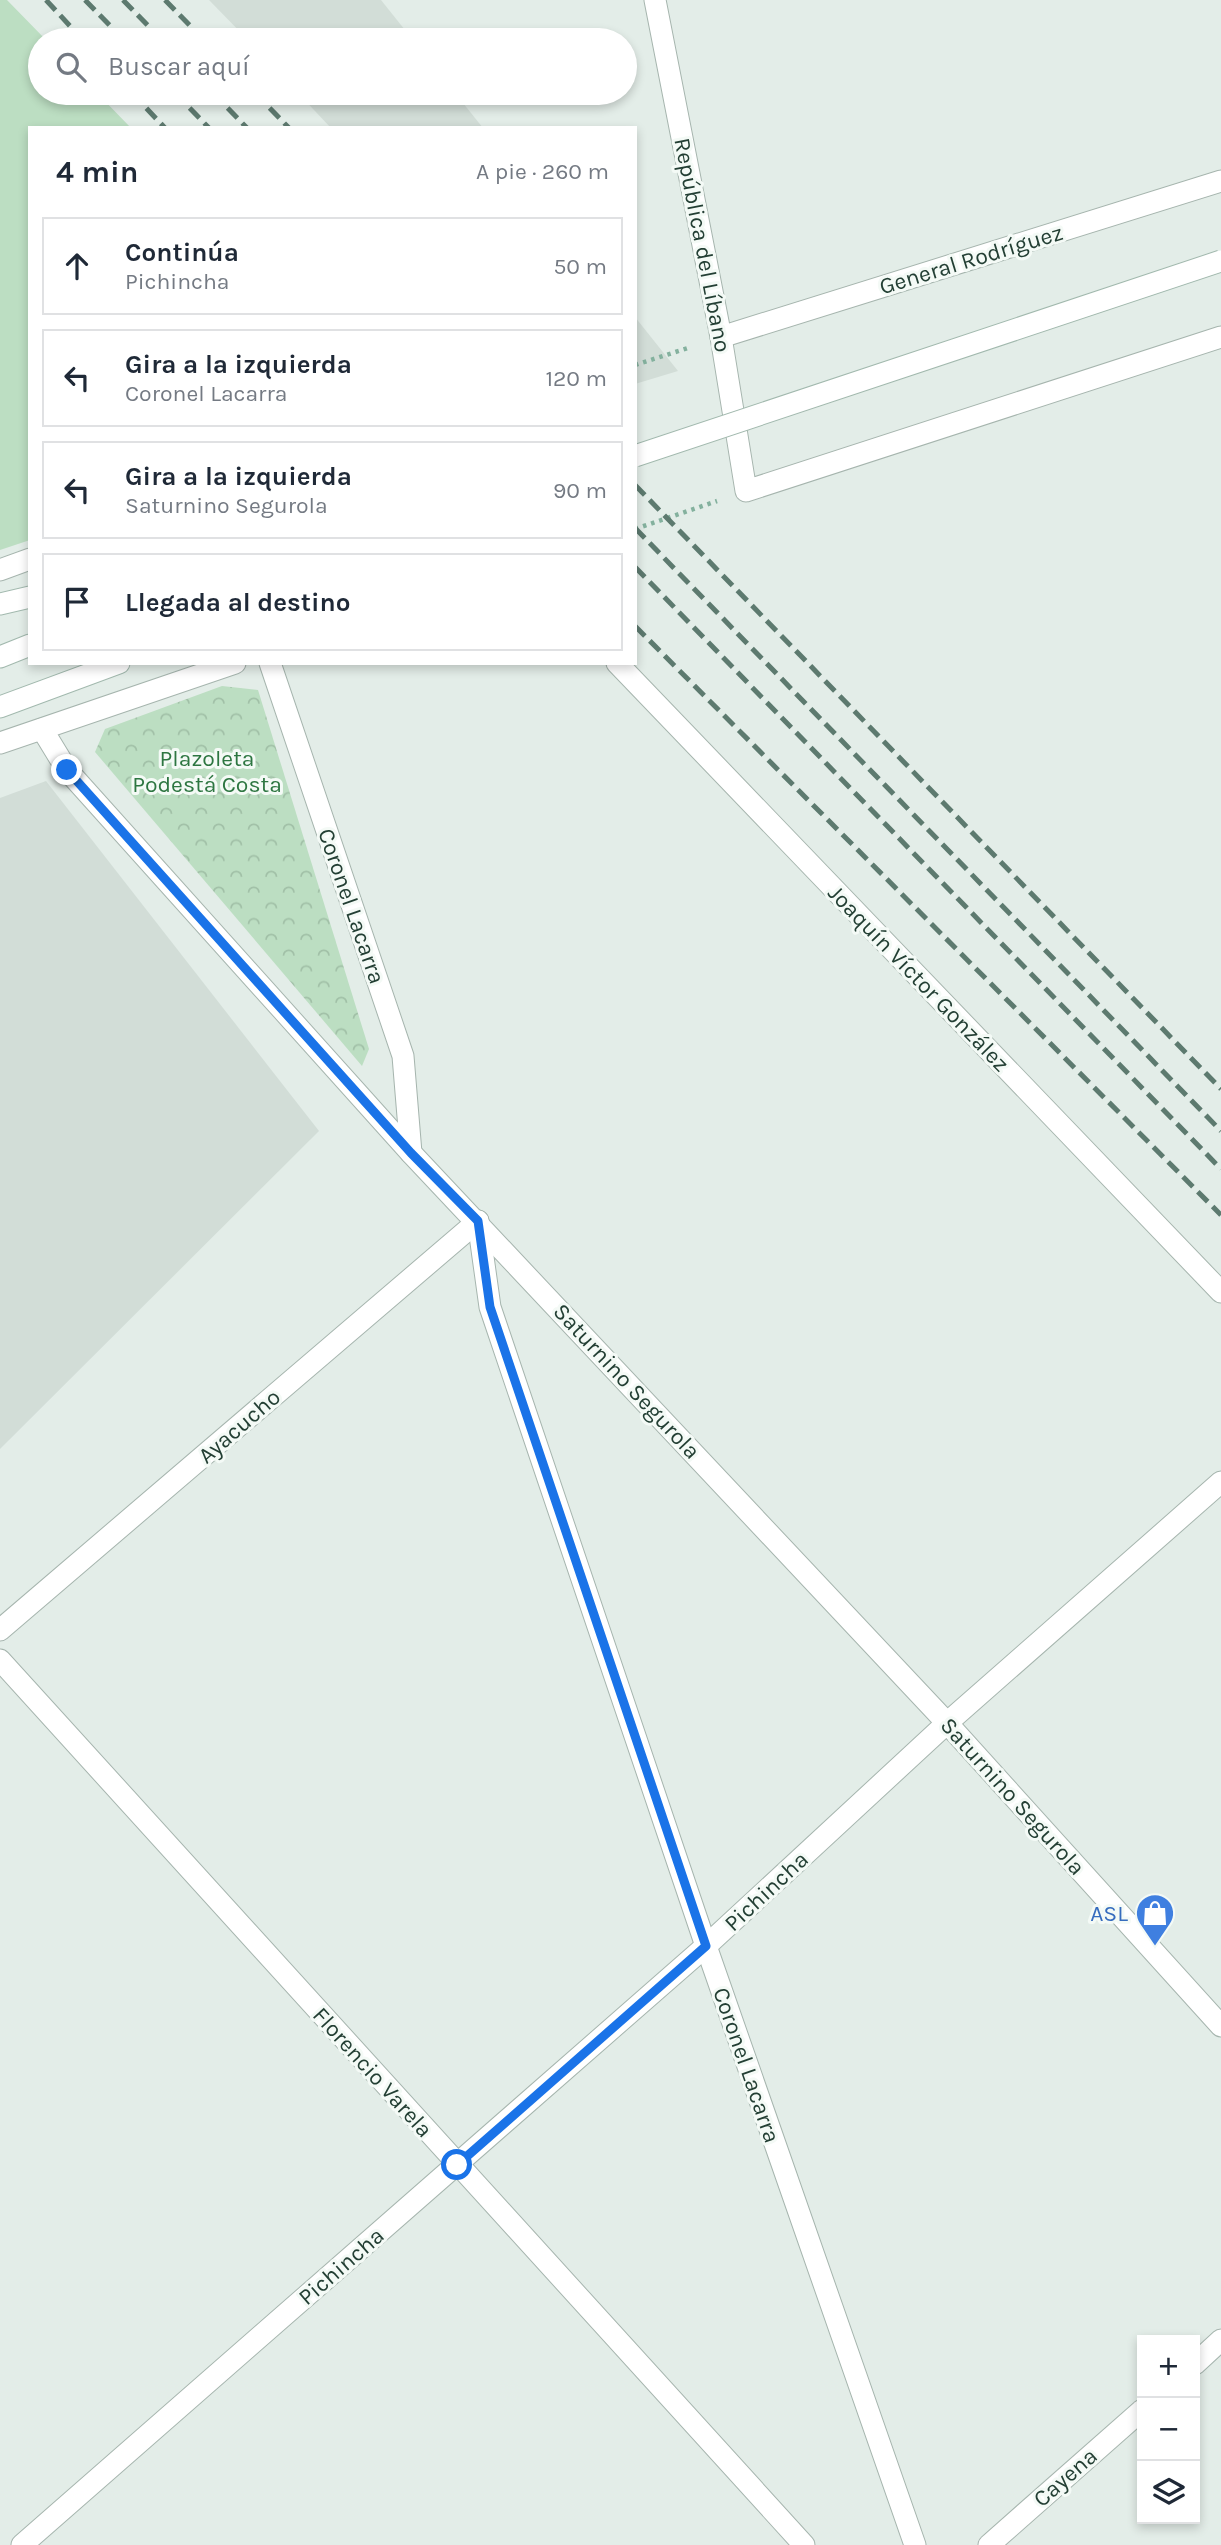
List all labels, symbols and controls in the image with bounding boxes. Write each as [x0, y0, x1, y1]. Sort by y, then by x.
search box [28, 28, 637, 105]
icon: search [52, 48, 90, 86]
text: Buscar aquí [108, 51, 250, 82]
street label: República del Líbano [668, 136, 737, 355]
text: 4 min [56, 154, 138, 190]
text: A pie · 260 m [476, 158, 609, 185]
street label: General Rodríguez [876, 219, 1066, 300]
text: Continúa [125, 237, 239, 268]
icon: ahead [58, 247, 96, 285]
text: 50 m [553, 253, 607, 280]
text: Pichincha [125, 268, 229, 295]
text: Gira a la izquierda [125, 349, 352, 380]
icon: left [58, 359, 96, 397]
text: 120 m [545, 365, 607, 392]
text: Coronel Lacarra [125, 380, 287, 407]
text: Gira a la izquierda [125, 461, 352, 492]
icon: left [58, 471, 96, 509]
text: 90 m [553, 477, 607, 504]
text: Saturnino Segurola [125, 492, 328, 519]
icon: arrive [58, 583, 96, 621]
text: Llegada al destino [125, 587, 351, 618]
park label: Plazoleta Podestá Costa [132, 745, 282, 798]
route end [51, 754, 82, 785]
street label: Coronel Lacarra [312, 825, 391, 987]
street label: Joaquín Víctor González [823, 880, 1015, 1077]
street label: Saturnino Segurola [548, 1298, 706, 1465]
street label: Ayacucho [193, 1383, 286, 1469]
street label: Saturnino Segurola [935, 1712, 1090, 1881]
street label: Pichincha [719, 1846, 814, 1937]
shop icon: ASL [1134, 1892, 1176, 1947]
place label: ASL [1090, 1900, 1128, 1927]
street label: Coronel Lacarra [707, 1984, 786, 2146]
street label: Florencio Varela [307, 2002, 438, 2143]
route start [441, 2149, 472, 2180]
street label: Pichincha [293, 2222, 390, 2311]
map controls [1137, 2335, 1200, 2524]
button: + [1137, 2335, 1200, 2398]
button: − [1137, 2398, 1200, 2461]
street label: Cayena [1028, 2442, 1103, 2512]
button: layers [1137, 2461, 1200, 2524]

